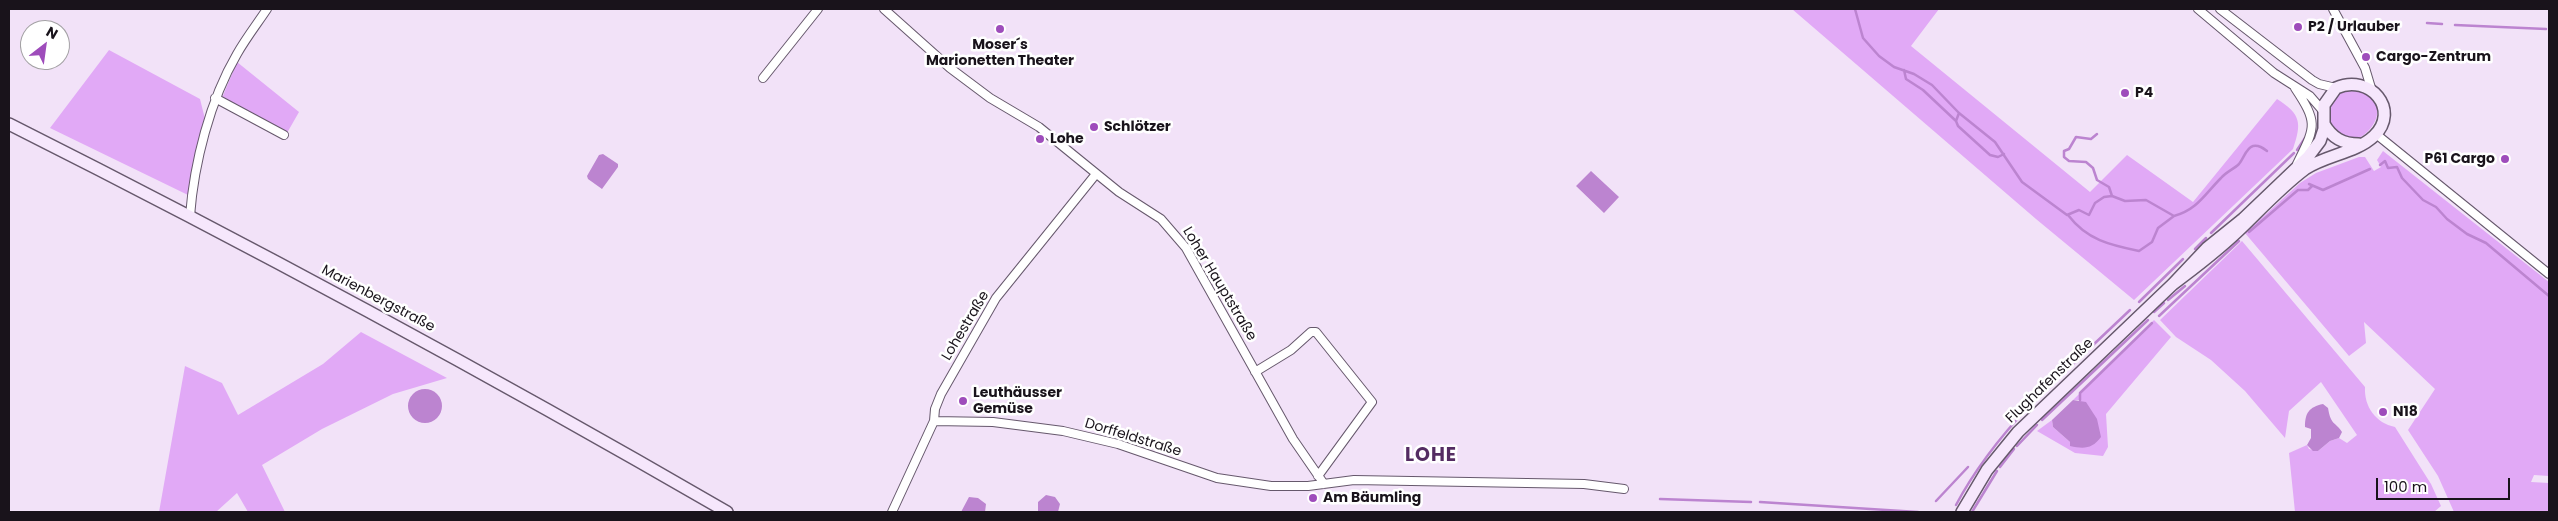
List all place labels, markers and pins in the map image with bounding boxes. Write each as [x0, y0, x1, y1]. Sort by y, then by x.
place label: P2 / Urlauber [2308, 19, 2400, 35]
marker: P2 / Urlauber [2292, 21, 2304, 33]
marker: Moser´s Marionetten Theater [994, 23, 1006, 35]
place label: Moser´s Marionetten Theater [926, 37, 1074, 70]
place label: Cargo-Zentrum [2376, 49, 2491, 65]
marker: Cargo-Zentrum [2360, 51, 2372, 63]
place label: P4 [2135, 85, 2153, 101]
marker: P4 [2119, 87, 2131, 99]
place label: Schlötzer [1104, 119, 1171, 135]
marker: Schlötzer [1088, 121, 1100, 133]
place label: Lohe [1050, 131, 1084, 147]
marker: Lohe [1034, 133, 1046, 145]
place label: P61 Cargo [2425, 151, 2495, 167]
marker: P61 Cargo [2499, 153, 2511, 165]
place label: Leuthäusser Gemüse [973, 385, 1062, 418]
marker: Leuthäusser Gemüse [957, 395, 969, 407]
place label: N18 [2393, 404, 2418, 420]
marker: N18 [2377, 406, 2389, 418]
place label: Am Bäumling [1323, 490, 1421, 506]
marker: Am Bäumling [1307, 492, 1319, 504]

